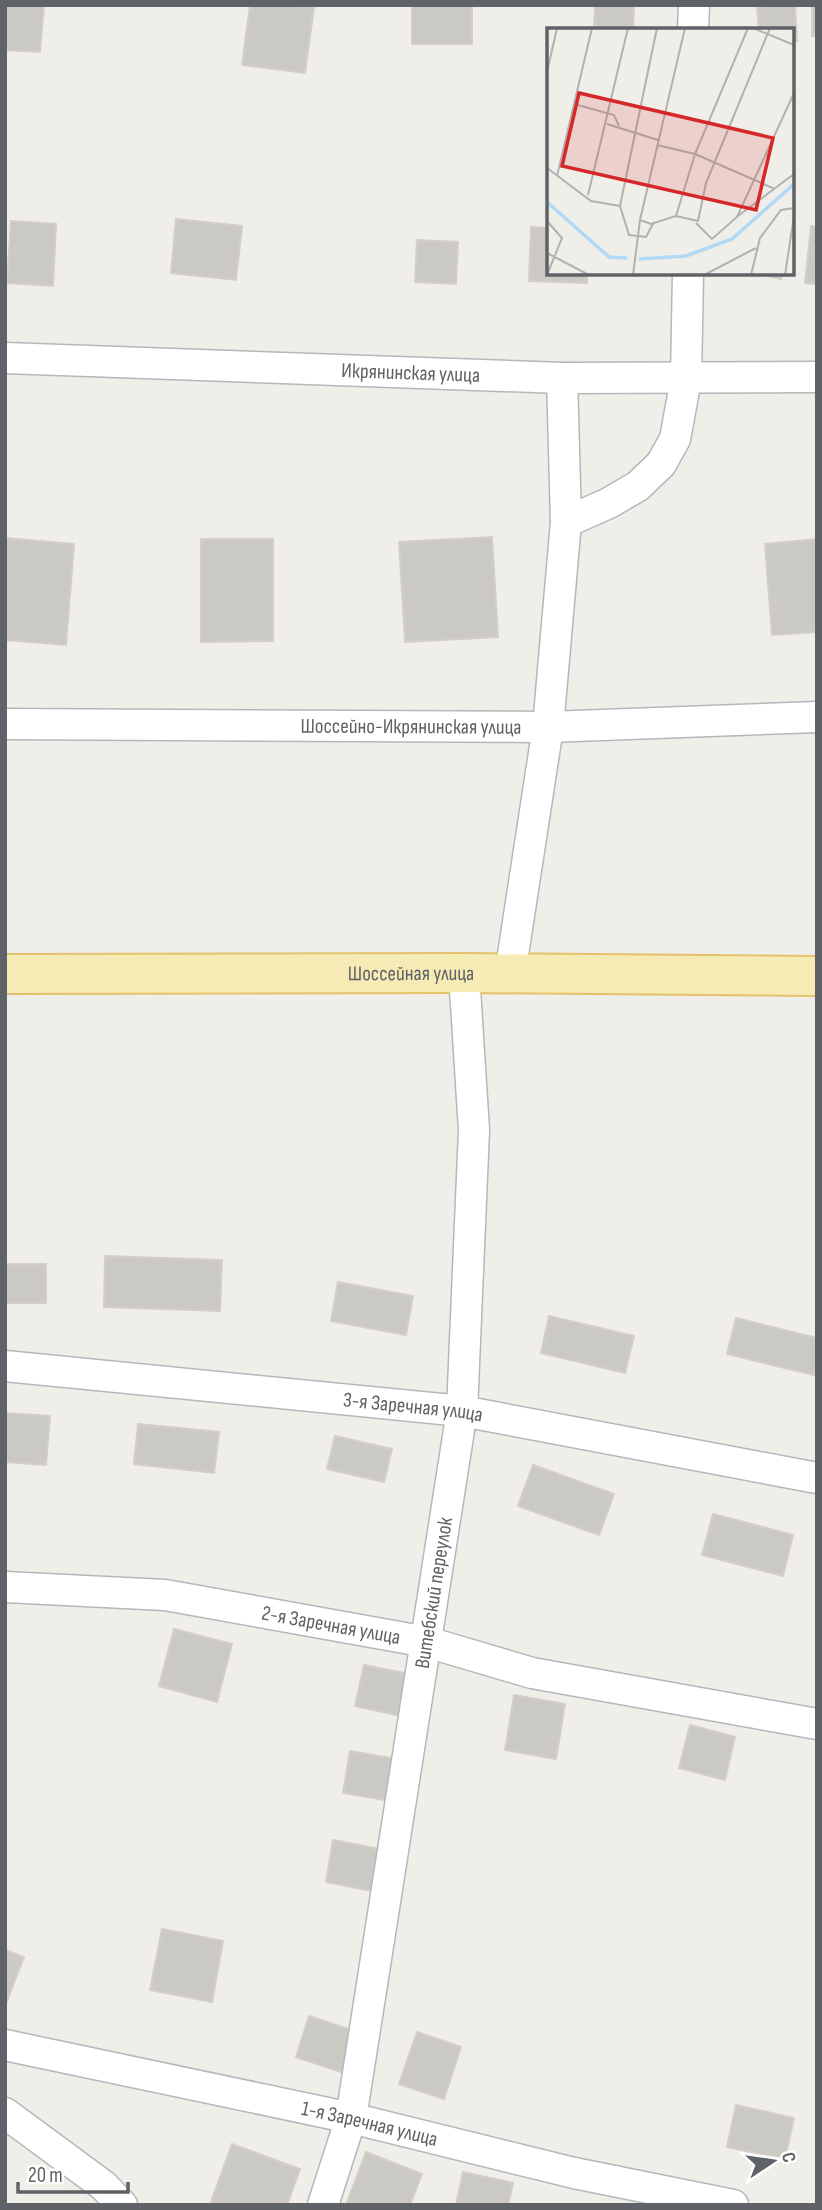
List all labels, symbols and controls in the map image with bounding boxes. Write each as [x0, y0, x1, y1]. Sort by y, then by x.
inset map [547, 28, 794, 275]
street label: Икрянинская улица [341, 358, 481, 388]
street label: Шоссейно-Икрянинская улица [300, 714, 522, 740]
street label: Шоссейная улица [348, 961, 474, 986]
street label: 3-я Заречная улица [342, 1387, 485, 1428]
street label: Витебский переулок [410, 1515, 458, 1670]
street label: 2-я Заречная улица [260, 1601, 402, 1650]
street label: 1-я Заречная улица [299, 2096, 440, 2152]
north arrow [738, 2126, 808, 2196]
scale bar [18, 2150, 128, 2194]
text: С [776, 2150, 800, 2165]
text: 20 m [28, 2163, 63, 2188]

